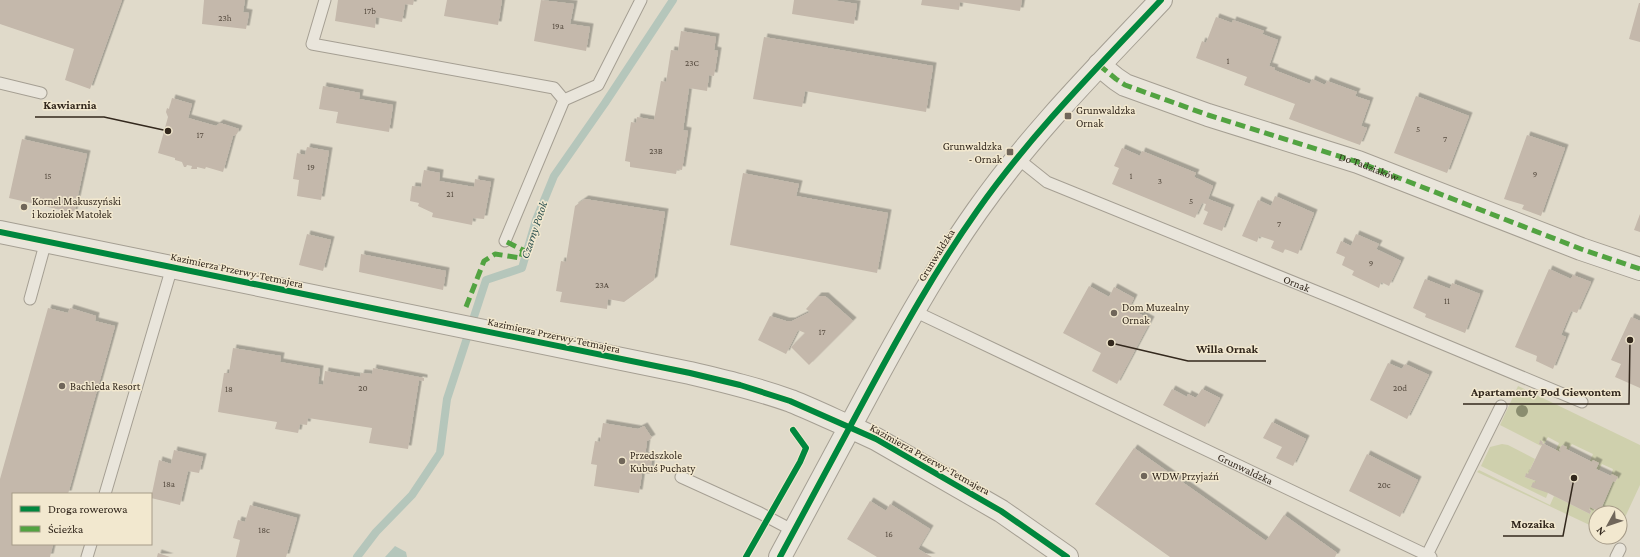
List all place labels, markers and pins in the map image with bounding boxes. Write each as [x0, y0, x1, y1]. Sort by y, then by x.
callout: Kawiarnia [35, 93, 104, 117]
place label: Grunwaldzka Ornak [1076, 104, 1135, 129]
marker: Grunwaldzka Ornak [1063, 111, 1073, 121]
place label: Grunwaldzka - Ornak [943, 140, 1003, 165]
marker: Grunwaldzka - Ornak [1005, 147, 1015, 157]
place label: Kornel Makuszyński i koziołek Matołek [32, 195, 121, 220]
marker: Kornel Makuszyński i koziołek Matołek [19, 202, 29, 212]
place label: Dom Muzealny Ornak [1122, 301, 1190, 326]
marker: Dom Muzealny Ornak [1109, 308, 1119, 318]
callout: Willa Ornak [1188, 337, 1266, 361]
place label: Bachleda Resort [70, 380, 141, 392]
callout: Apartamenty Pod Giewontem [1463, 380, 1629, 404]
marker: Bachleda Resort [57, 381, 67, 391]
place label: Przedszkole Kubuś Puchaty [630, 449, 696, 475]
marker: Przedszkole Kubuś Puchaty [617, 456, 627, 466]
place label: WDW Przyjaźń [1152, 470, 1219, 483]
marker: WDW Przyjaźń [1139, 471, 1149, 481]
callout: Mozaika [1503, 512, 1563, 536]

